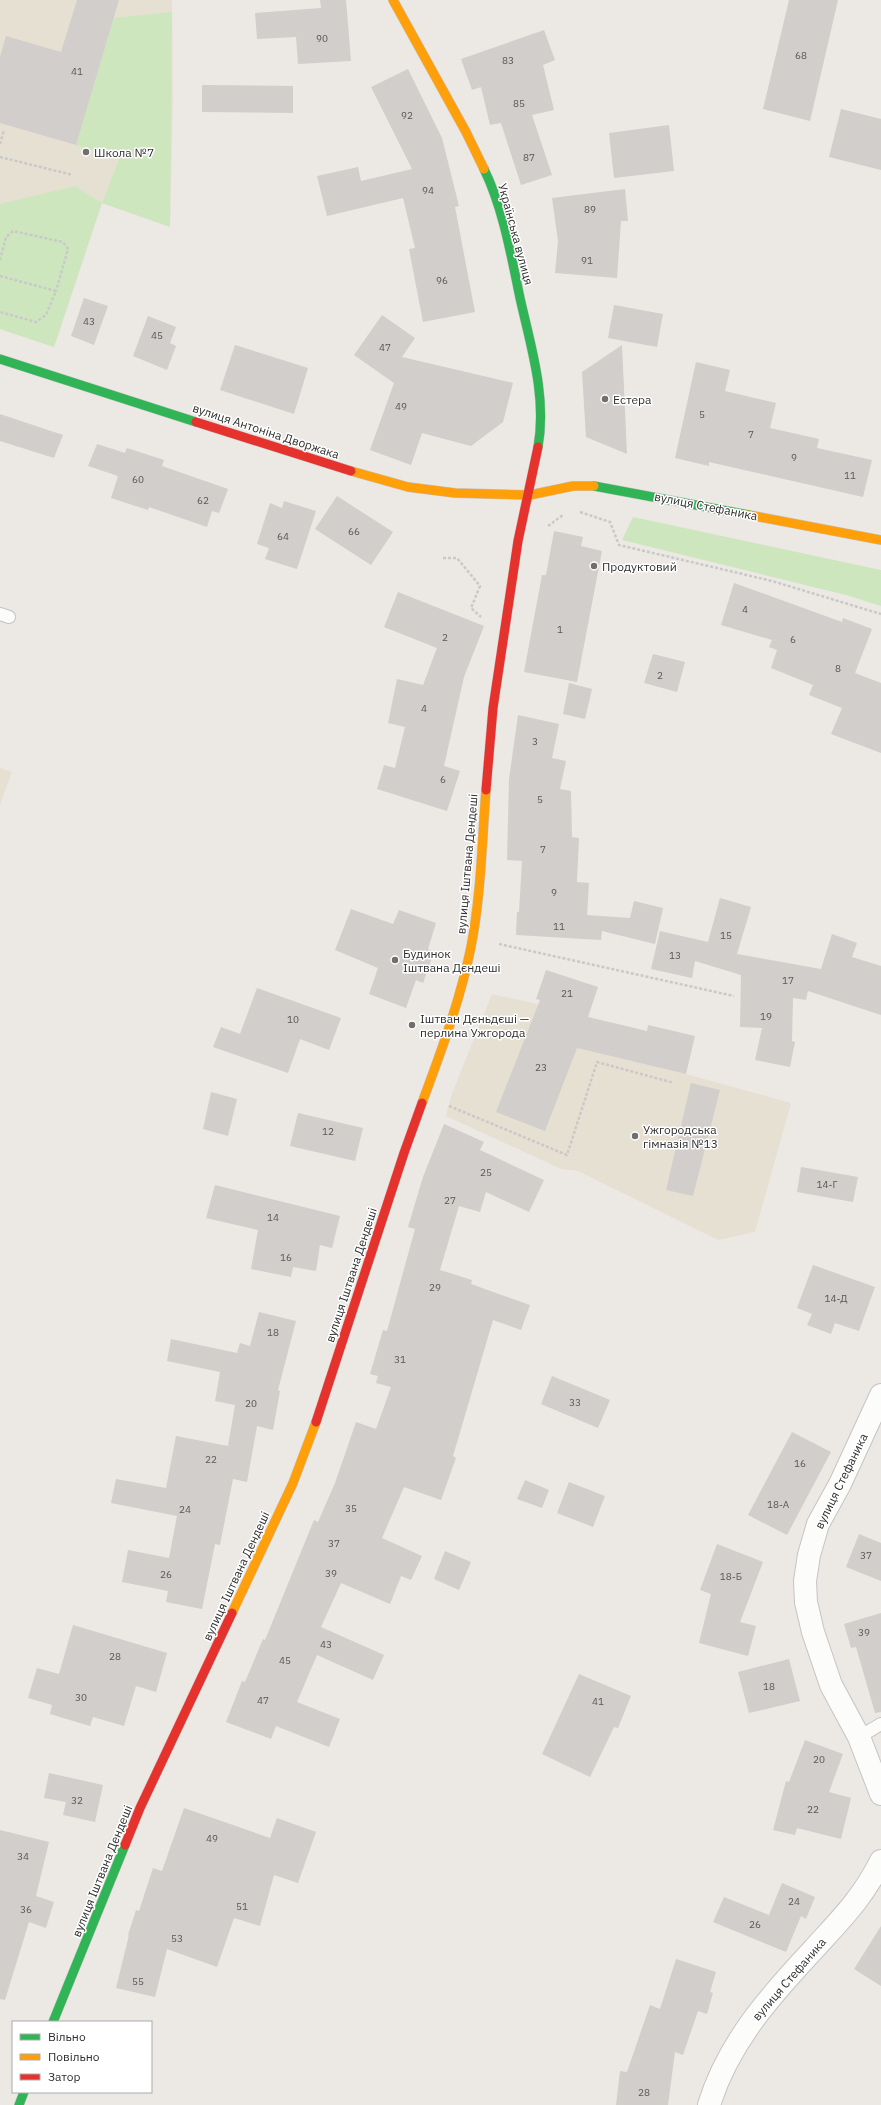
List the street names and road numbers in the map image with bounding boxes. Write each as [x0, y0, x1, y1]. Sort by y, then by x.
street label: Українська вулиця [495, 182, 537, 286]
street label: вулиця Антоніна Дворжака [191, 400, 342, 462]
street label: вулиця Стефаника [653, 489, 759, 523]
street label: вулиця Іштвана Дендеші [453, 793, 481, 935]
street label: вулиця Іштвана Дендеші [322, 1206, 380, 1344]
street label: вулиця Стефаника [811, 1430, 871, 1531]
street label: вулиця Іштвана Дендеші [199, 1509, 273, 1643]
street label: вулиця Іштвана Дендеші [69, 1803, 135, 1939]
street label: вулиця Стефаника [749, 1934, 829, 2023]

